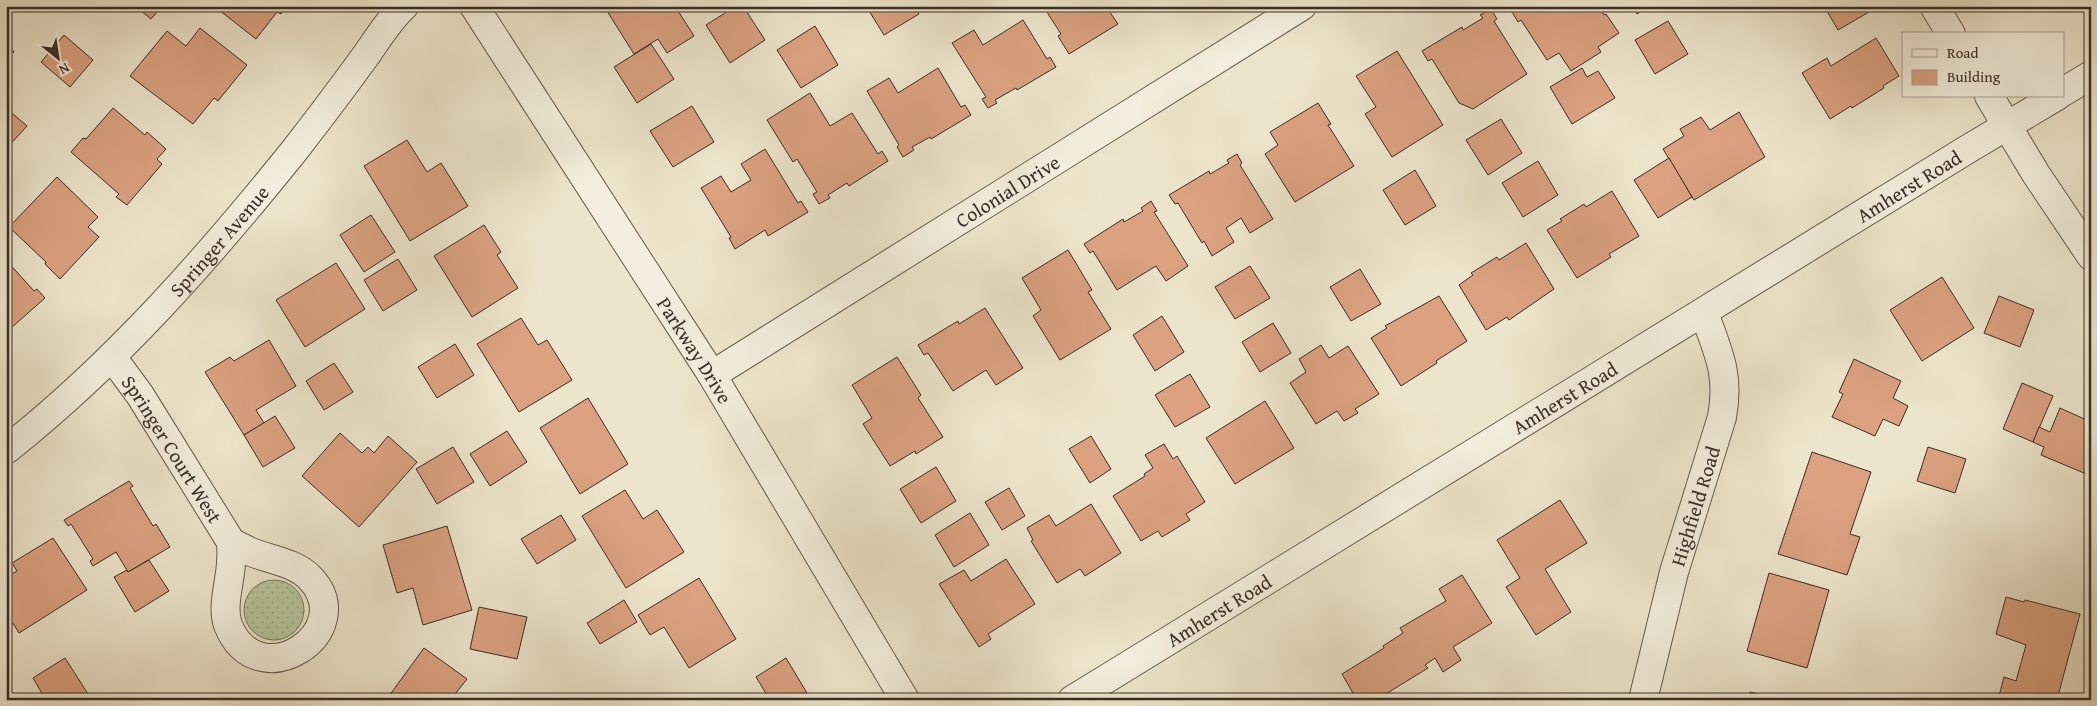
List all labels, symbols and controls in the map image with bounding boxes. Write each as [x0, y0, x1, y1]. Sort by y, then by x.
north arrow [32, 32, 82, 82]
legend [1902, 32, 2064, 98]
text: Road [1947, 42, 1978, 63]
text: N [55, 58, 74, 81]
text: Building [1947, 66, 2001, 87]
street label: Amherst Road [1850, 142, 1967, 229]
street label: Colonial Drive [949, 147, 1065, 234]
street label: Springer Avenue [162, 179, 275, 303]
street label: Parkway Drive [651, 291, 740, 409]
street label: Amherst Road [1506, 354, 1623, 441]
street label: Springer Court West [115, 369, 230, 528]
street label: Highfield Road [1662, 442, 1727, 569]
street label: Amherst Road [1160, 566, 1277, 653]

